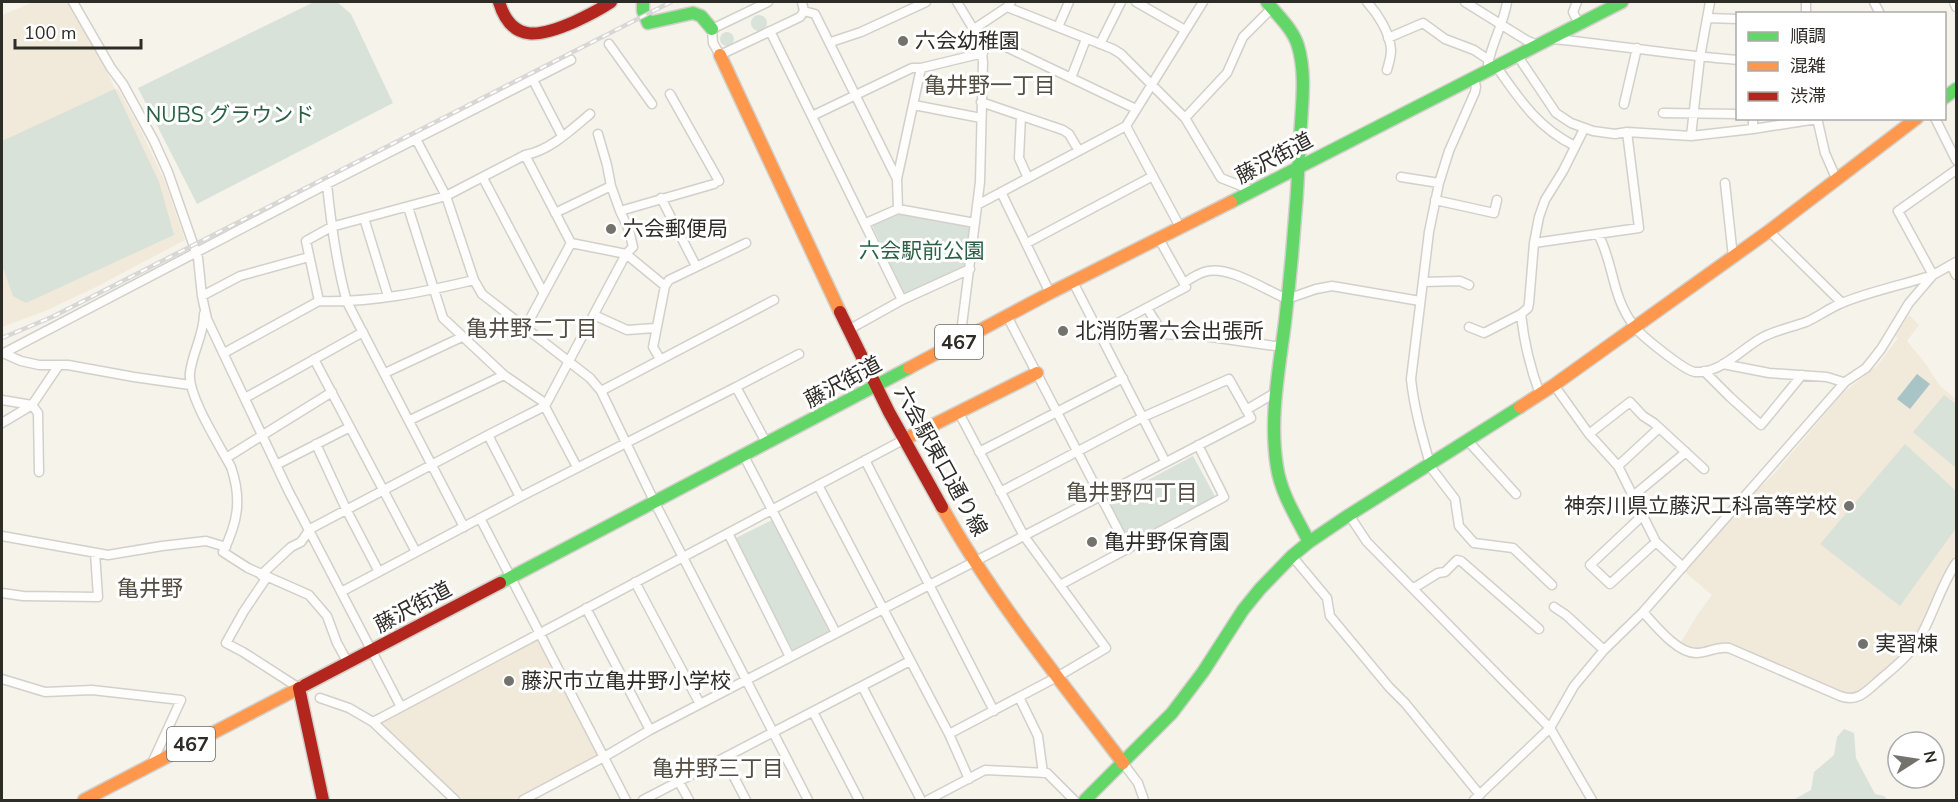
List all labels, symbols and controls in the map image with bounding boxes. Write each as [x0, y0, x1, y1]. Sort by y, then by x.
scale bar [15, 12, 141, 50]
legend [1736, 12, 1946, 120]
text: 100 m [24, 21, 76, 45]
text: 順調 [1790, 24, 1826, 48]
place label: 六会幼稚園 [915, 27, 1020, 55]
marker: 六会幼稚園 [896, 34, 910, 48]
text: 混雑 [1790, 54, 1826, 78]
district label: 亀井野一丁目 [924, 71, 1056, 101]
text: 渋滞 [1790, 84, 1826, 108]
park label: NUBS グラウンド [146, 101, 314, 129]
street label: 藤沢街道 [1230, 126, 1318, 190]
place label: 六会郵便局 [623, 215, 728, 243]
marker: 六会郵便局 [604, 222, 618, 236]
park label: 六会駅前公園 [859, 237, 985, 265]
district label: 亀井野二丁目 [466, 314, 598, 344]
place label: 北消防署六会出張所 [1075, 317, 1264, 345]
marker: 北消防署六会出張所 [1056, 324, 1070, 338]
road number: 467 [935, 325, 983, 359]
street label: 藤沢街道 [799, 350, 887, 414]
street label: 六会駅東口通り線 [888, 381, 994, 541]
district label: 亀井野四丁目 [1066, 478, 1198, 508]
place label: 神奈川県立藤沢工科高等学校 [1564, 492, 1837, 520]
marker: 神奈川県立藤沢工科高等学校 [1842, 499, 1856, 513]
place label: 亀井野保育園 [1104, 528, 1230, 556]
marker: 亀井野保育園 [1085, 535, 1099, 549]
district label: 亀井野 [117, 574, 183, 604]
street label: 藤沢街道 [369, 575, 457, 639]
place label: 実習棟 [1875, 630, 1938, 658]
marker: 実習棟 [1856, 637, 1870, 651]
place label: 藤沢市立亀井野小学校 [521, 667, 731, 695]
marker: 藤沢市立亀井野小学校 [502, 674, 516, 688]
road number: 467 [167, 727, 215, 761]
north arrow [1886, 730, 1946, 790]
text: N [1918, 749, 1942, 765]
district label: 亀井野三丁目 [652, 754, 784, 784]

